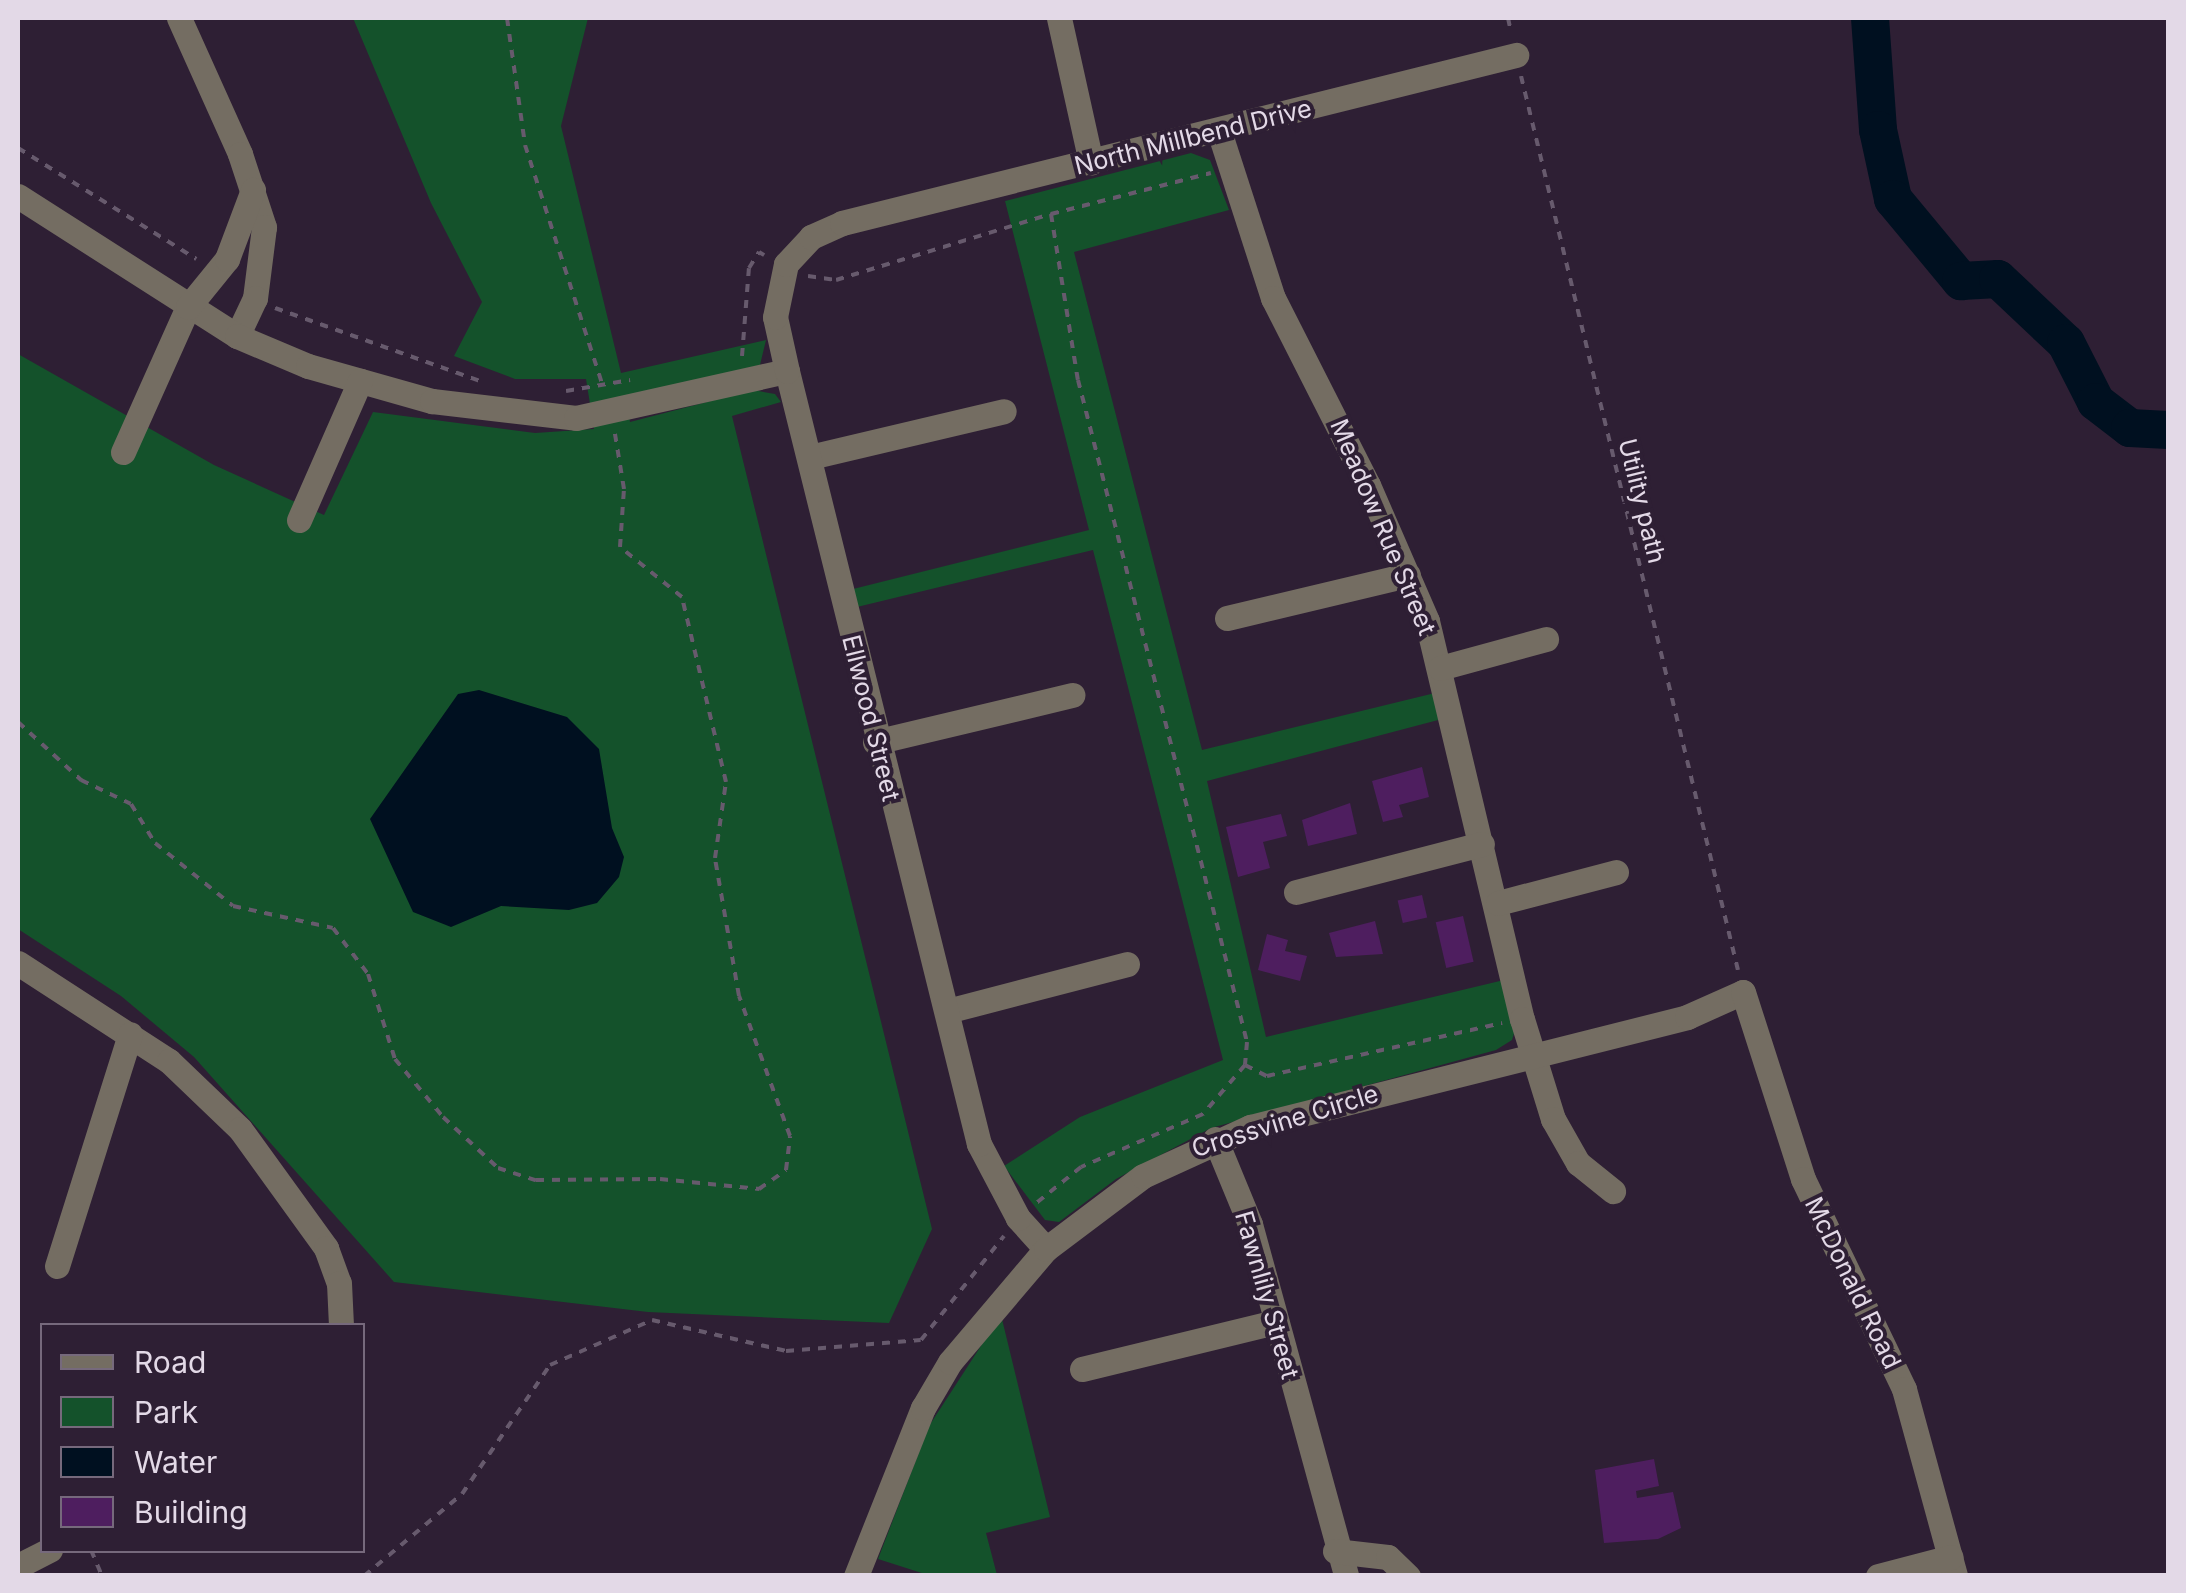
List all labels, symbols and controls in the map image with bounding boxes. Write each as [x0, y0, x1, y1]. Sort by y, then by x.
street label: North Millbend Drive [1071, 93, 1315, 181]
street label: Meadow Rue Street [1324, 414, 1442, 640]
street label: Utility path [1612, 436, 1672, 566]
street label: Ellwood Street [836, 632, 906, 804]
street label: Crossvine Circle [1188, 1078, 1382, 1164]
street label: McDonald Road [1798, 1192, 1908, 1374]
street label: Fawnlily Street [1229, 1208, 1305, 1382]
legend [40, 1323, 365, 1553]
text: Road [134, 1344, 206, 1380]
text: Park [134, 1394, 198, 1430]
text: Water [134, 1444, 217, 1480]
text: Building [134, 1494, 248, 1530]

